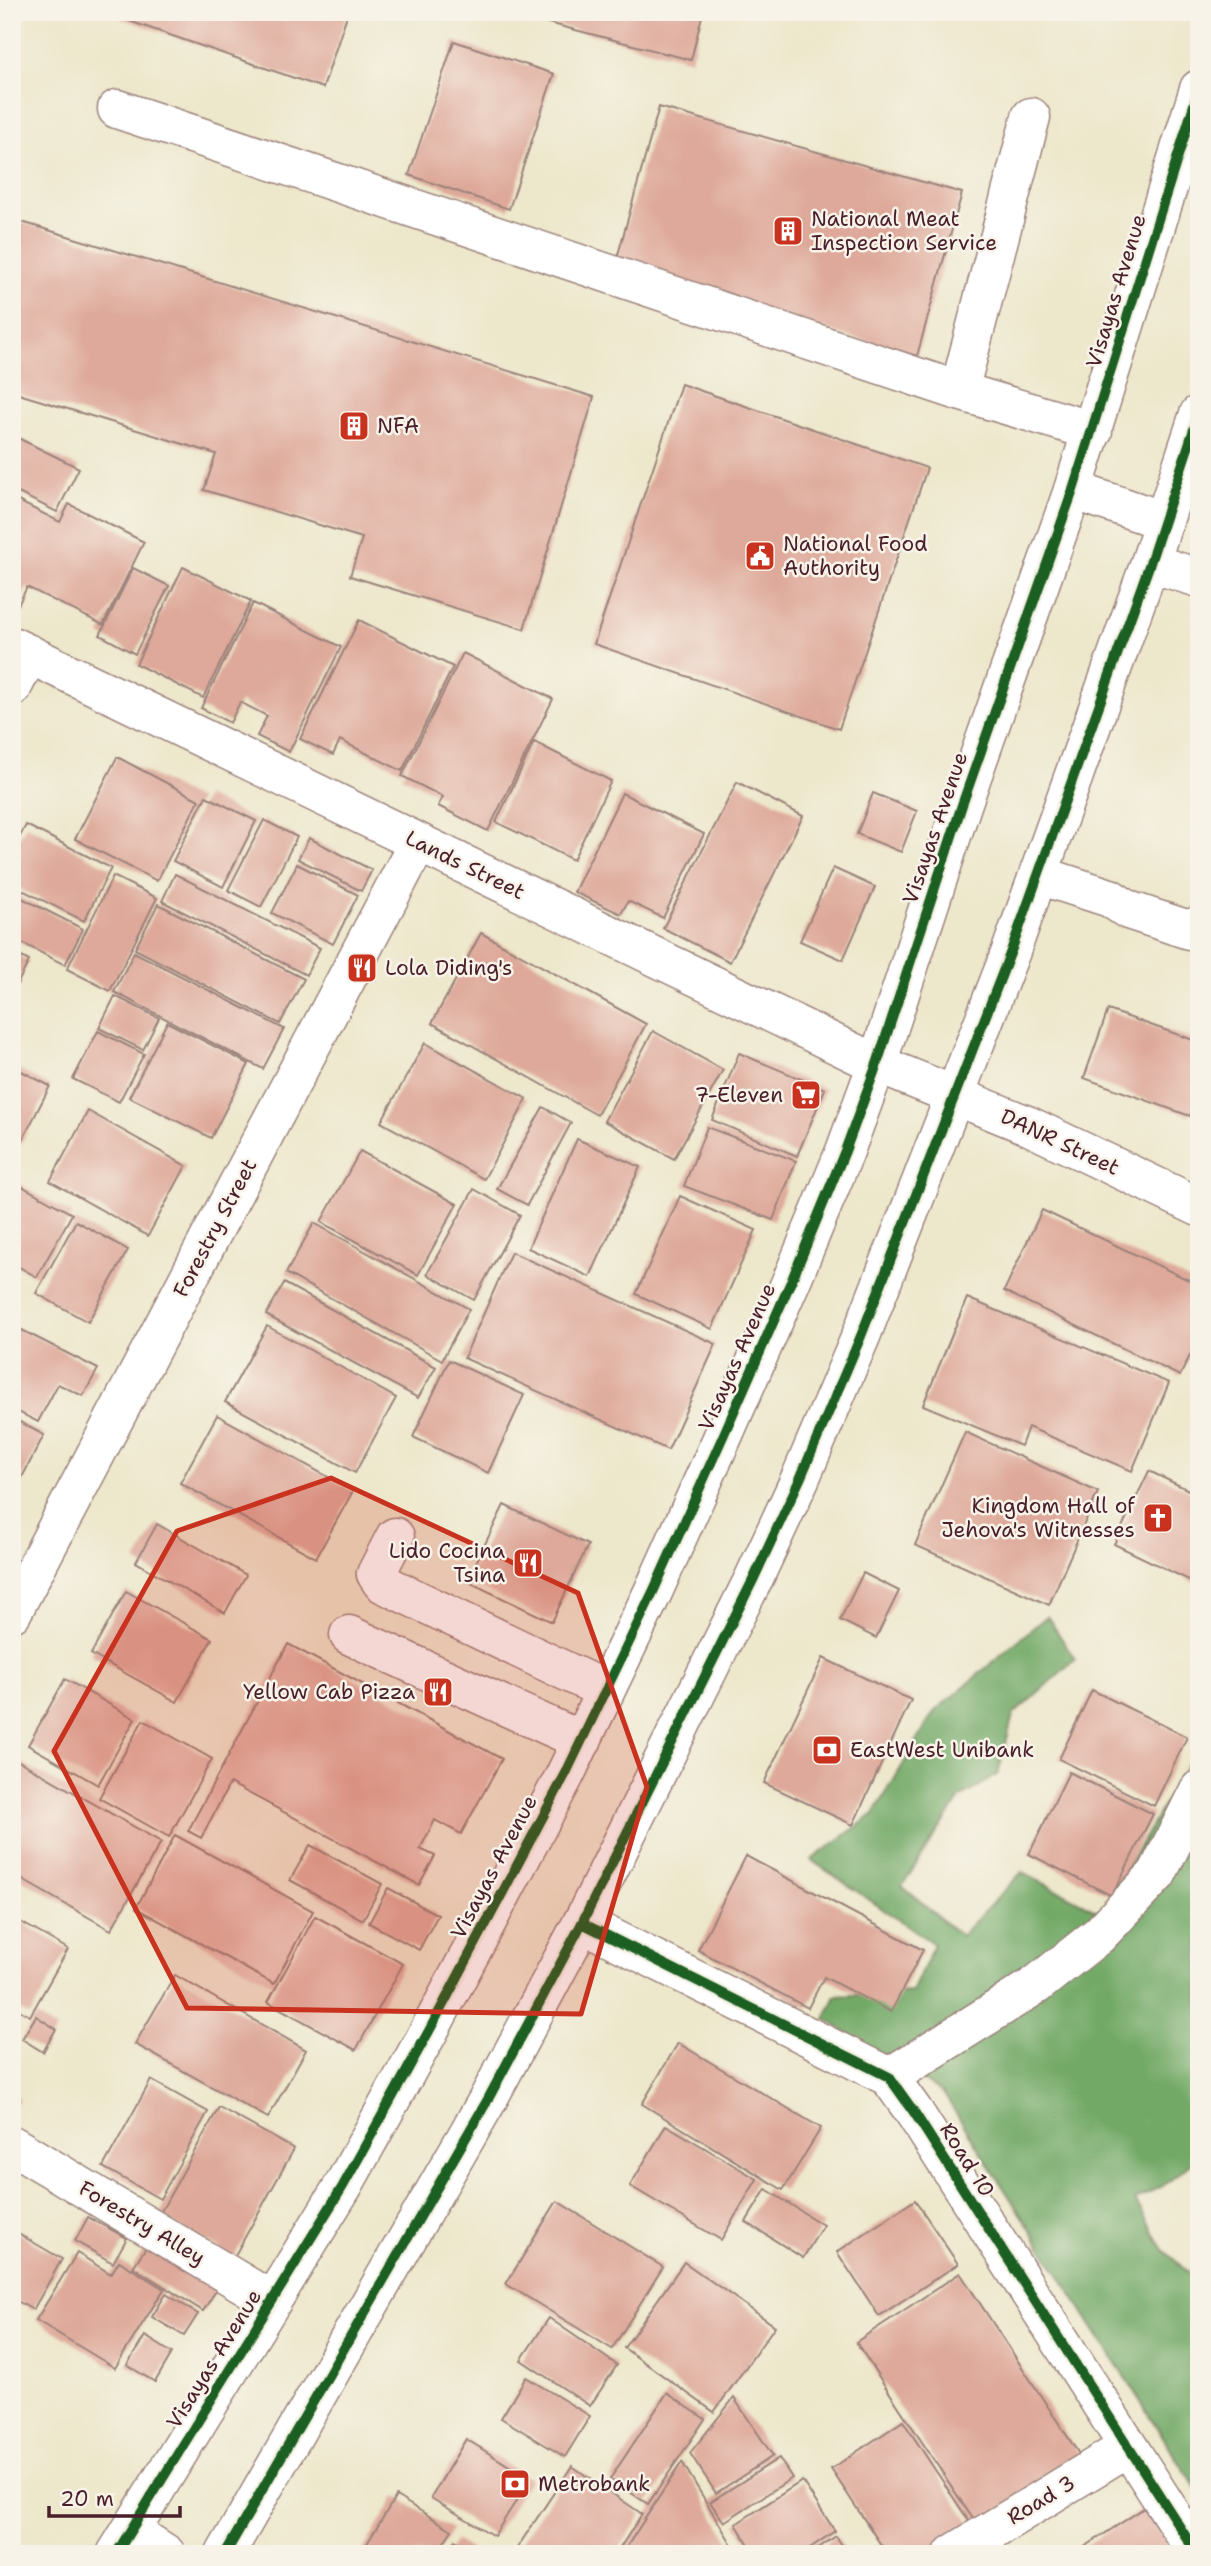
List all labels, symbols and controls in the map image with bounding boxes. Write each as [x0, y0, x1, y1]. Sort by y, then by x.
place label: National Meat Inspection Service [811, 205, 997, 257]
street label: Visayas Avenue [1079, 211, 1153, 371]
building icon: National Meat Inspection Service [771, 214, 805, 248]
building icon: NFA [337, 409, 371, 443]
place label: NFA [377, 412, 419, 440]
place label: National Food Authority [783, 530, 928, 582]
public building icon: National Food Authority [743, 539, 777, 573]
street label: Visayas Avenue [896, 748, 974, 908]
street label: Lands Street [401, 824, 529, 906]
restaurant icon: Lola Diding's [345, 951, 379, 985]
place label: Lola Diding's [385, 954, 512, 982]
supermarket icon: 7-Eleven [789, 1078, 823, 1112]
place label: 7-Eleven [694, 1081, 783, 1109]
street label: DANR Street [996, 1102, 1124, 1182]
street label: Forestry Street [167, 1154, 263, 1302]
street label: Visayas Avenue [692, 1279, 782, 1435]
place label: Kingdom Hall of Jehova's Witnesses [941, 1492, 1135, 1544]
church icon: Kingdom Hall of Jehova's Witnesses [1141, 1501, 1175, 1535]
place label: Lido Cocina Tsina [389, 1537, 505, 1589]
restaurant icon: Lido Cocina Tsina [511, 1546, 545, 1580]
restaurant icon: Yellow Cab Pizza [421, 1675, 455, 1709]
place label: Yellow Cab Pizza [243, 1678, 415, 1706]
bank icon: EastWest Unibank [810, 1733, 844, 1767]
place label: EastWest Unibank [850, 1736, 1034, 1764]
street label: Visayas Avenue [444, 1790, 544, 1944]
street label: Road 10 [933, 2117, 1001, 2203]
street label: Forestry Alley [74, 2174, 210, 2272]
street label: Visayas Avenue [160, 2284, 268, 2434]
bank icon: Metrobank [498, 2467, 532, 2501]
street label: Road 3 [1002, 2469, 1080, 2531]
place label: Metrobank [538, 2470, 650, 2498]
scale bar [49, 2475, 180, 2519]
text: 20 m [60, 2485, 114, 2513]

